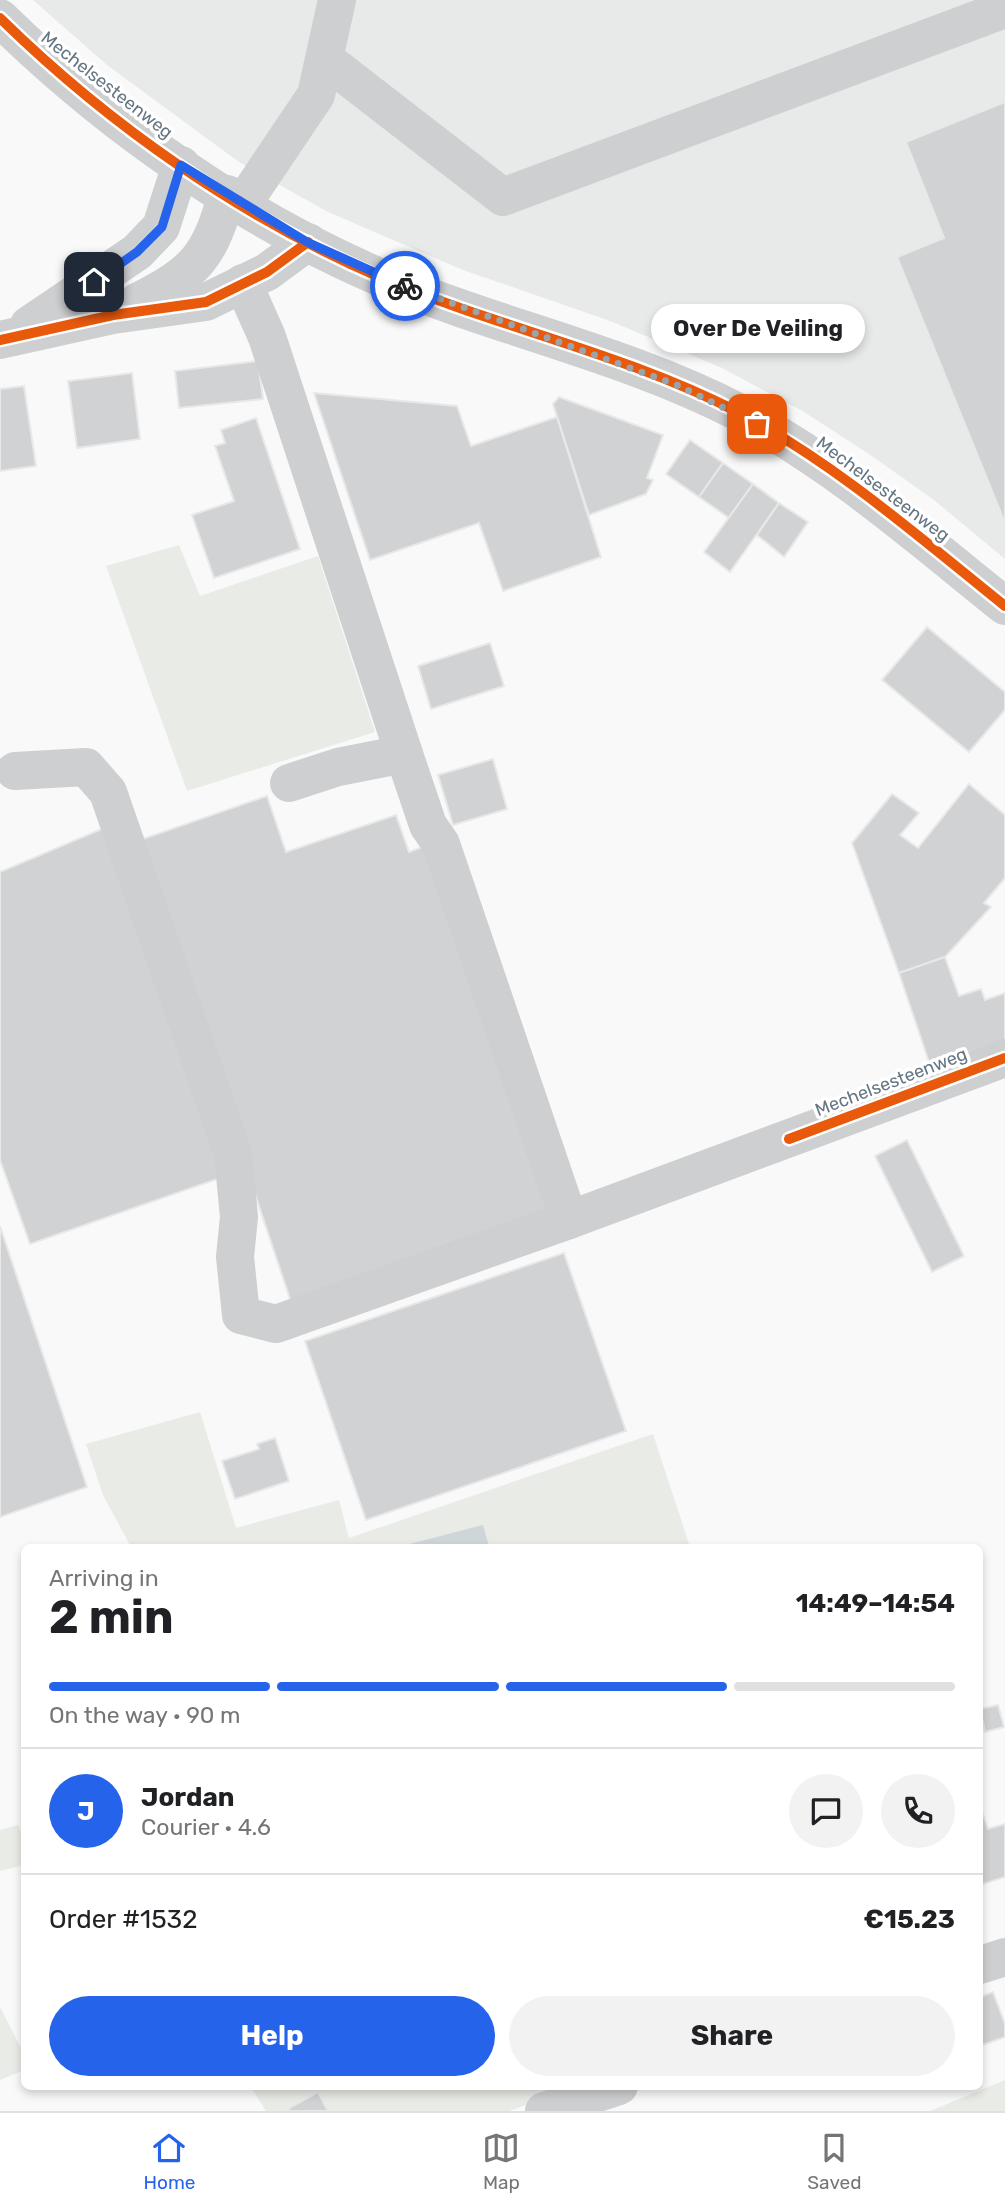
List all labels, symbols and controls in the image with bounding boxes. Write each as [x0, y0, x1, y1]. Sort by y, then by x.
street label: Mechelsesteenweg [37, 27, 177, 143]
courier [370, 251, 440, 321]
pin [64, 252, 124, 312]
icon: home [75, 263, 113, 301]
icon: bike [386, 267, 424, 305]
callout: Over De Veiling [650, 305, 864, 354]
text: Over De Veiling [673, 314, 843, 342]
pin [727, 394, 787, 454]
icon: bag [738, 405, 776, 443]
street label: Mechelsesteenweg [812, 432, 954, 546]
street label: Mechelsesteenweg [812, 1043, 970, 1121]
text: Arriving in [49, 1564, 159, 1592]
text: 14:49–14:54 [796, 1588, 955, 1619]
text: 2 min [49, 1590, 174, 1645]
text: On the way · 90 m [49, 1701, 240, 1729]
button: chat [789, 1774, 863, 1848]
button: phone [881, 1774, 955, 1848]
text: Jordan [141, 1782, 234, 1813]
text: J [77, 1796, 95, 1827]
text: Courier · 4.6 [141, 1813, 271, 1841]
text: Order #1532 [49, 1904, 197, 1935]
text: €15.23 [864, 1904, 955, 1935]
button: Help [49, 1996, 495, 2076]
button: Share [509, 1996, 955, 2076]
tab: Home [143, 2129, 195, 2194]
tab: Map [482, 2129, 520, 2194]
tab: Saved [807, 2129, 862, 2194]

